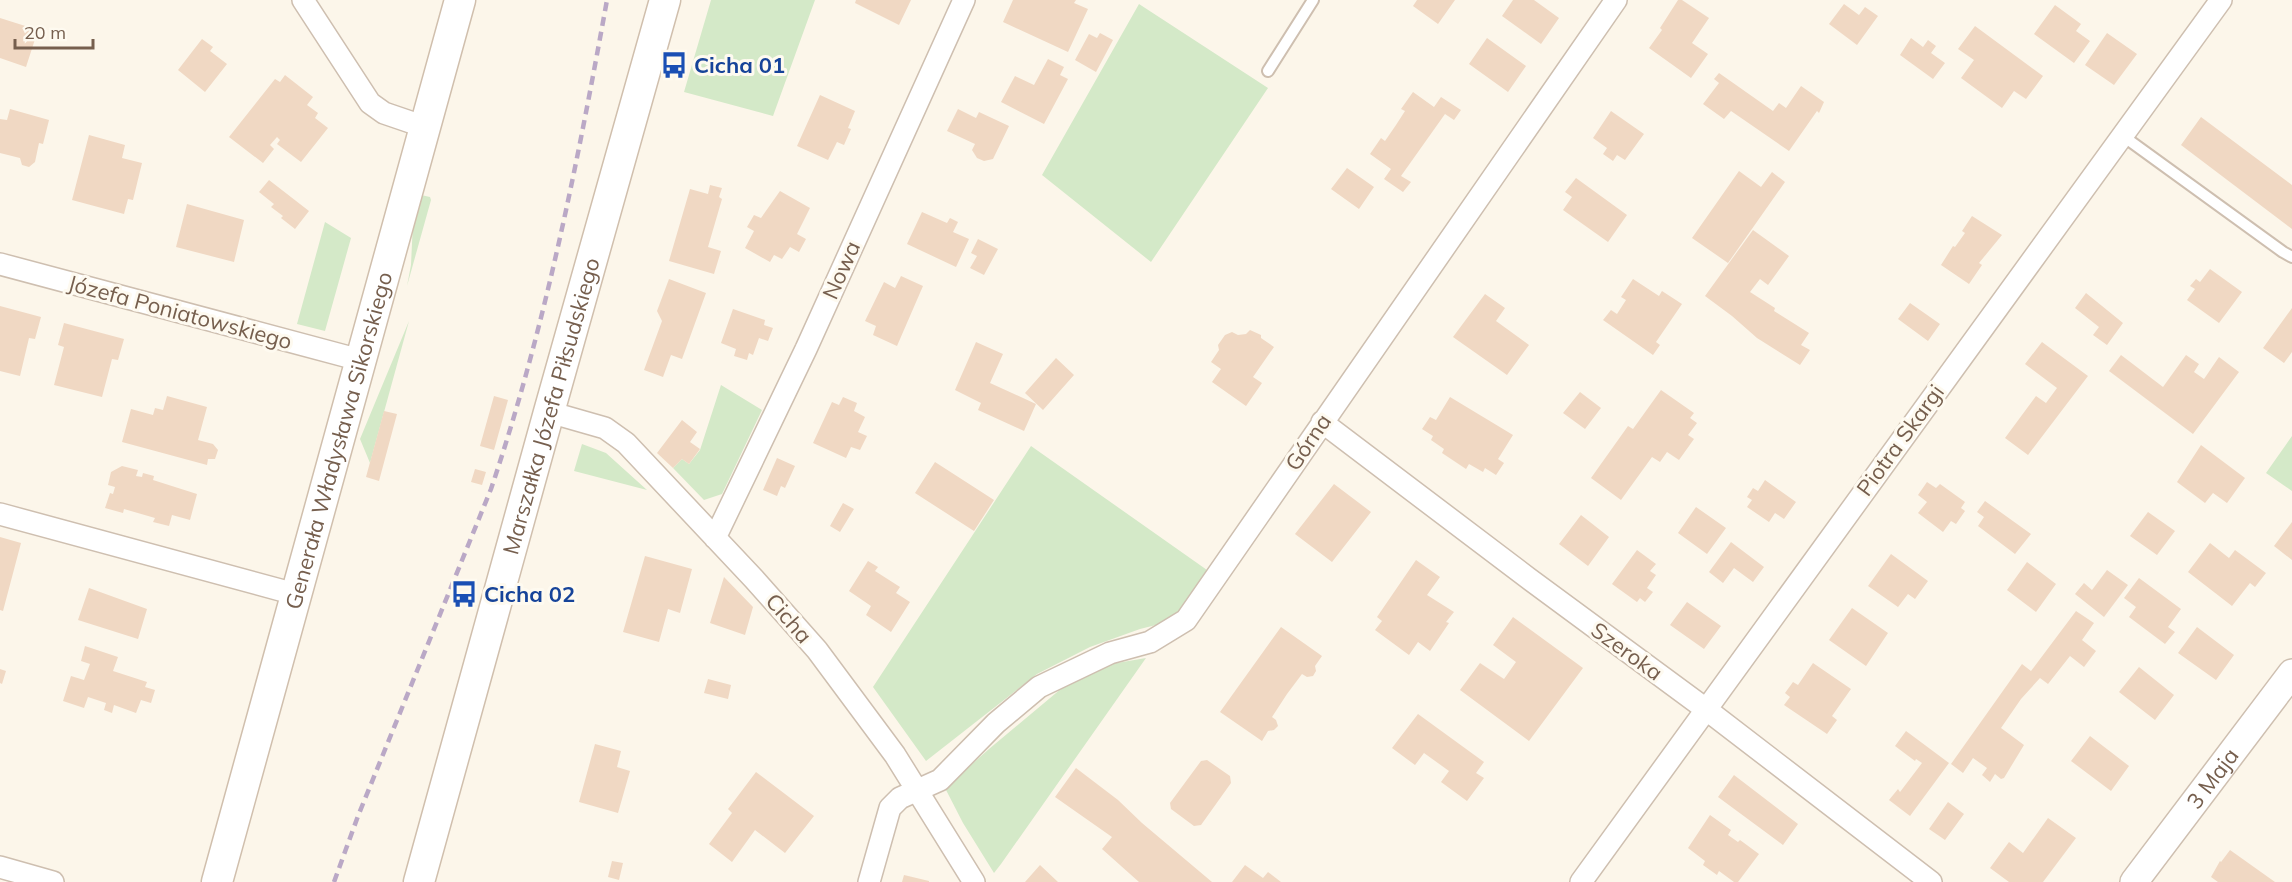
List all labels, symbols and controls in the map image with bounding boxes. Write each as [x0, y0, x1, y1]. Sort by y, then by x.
scale bar [15, 12, 93, 50]
text: 20 m [24, 21, 66, 44]
bus stop icon: Cicha 01 [659, 50, 689, 80]
place label: Cicha 01 [694, 51, 785, 79]
street label: Nowa [816, 236, 866, 304]
street label: Marszałka Józefa Piłsudskiego [496, 254, 606, 557]
street label: Józefa Poniatowskiego [65, 269, 295, 355]
street label: Generała Władysława Sikorskiego [279, 269, 398, 612]
street label: Piotra Skargi [1850, 379, 1950, 501]
street label: Górna [1279, 408, 1337, 476]
bus stop icon: Cicha 02 [449, 579, 479, 609]
place label: Cicha 02 [484, 580, 575, 608]
street label: Cicha [760, 587, 818, 649]
street label: Szeroka [1586, 616, 1668, 686]
street label: 3 Maja [2180, 742, 2245, 814]

